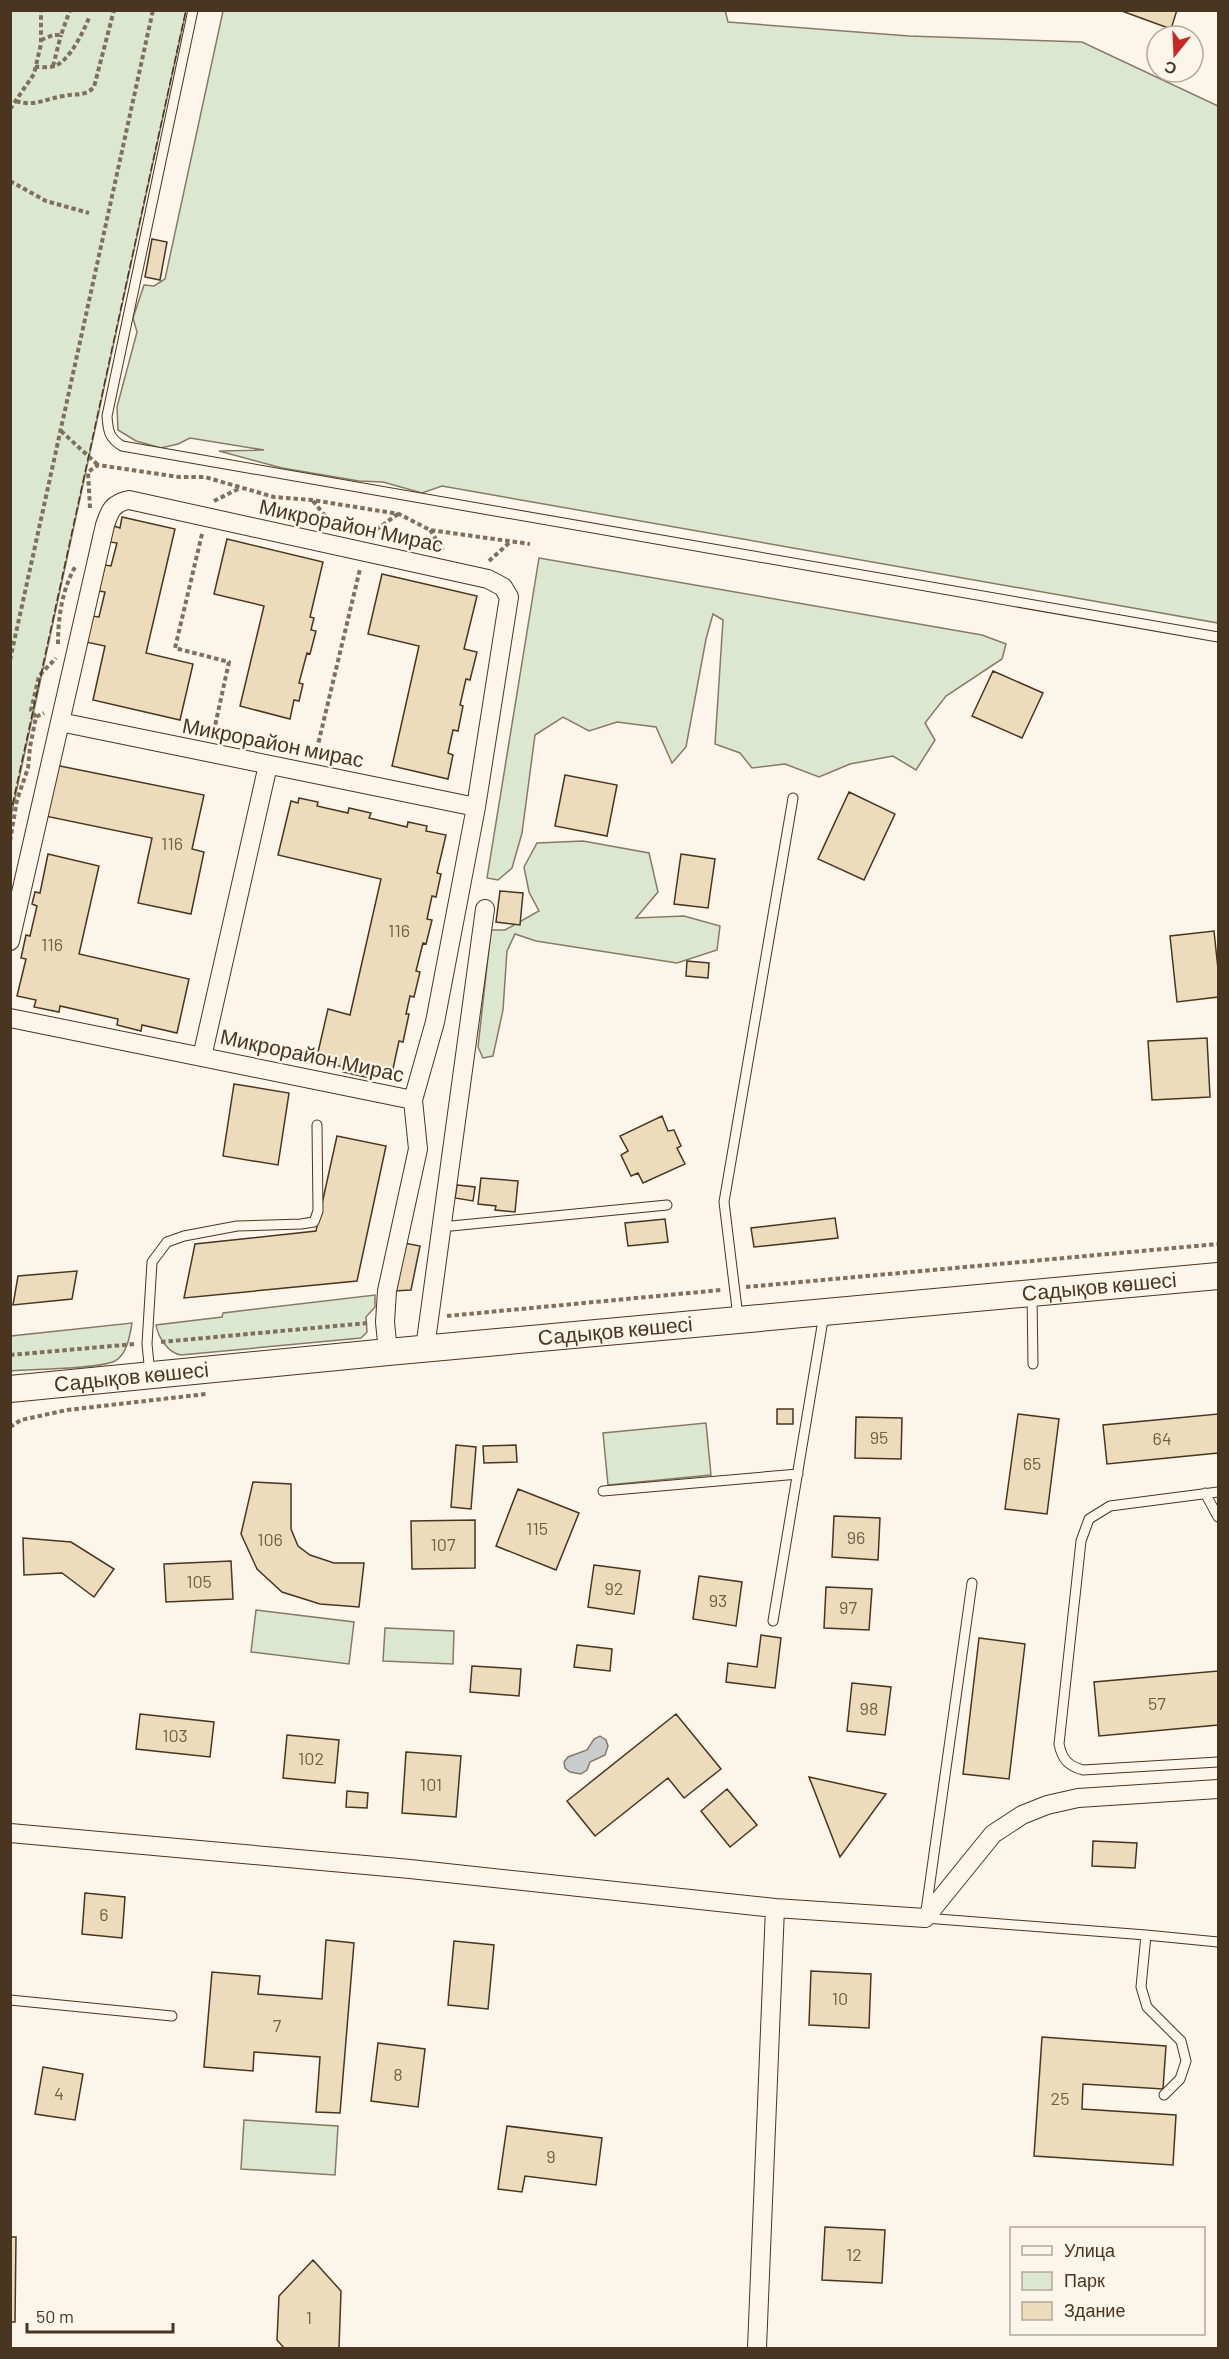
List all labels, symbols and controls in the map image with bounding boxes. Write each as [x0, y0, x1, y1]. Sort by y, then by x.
north arrow [1145, 24, 1205, 84]
text: С [1161, 58, 1179, 80]
street label: Микрорайон Мирас [257, 493, 446, 556]
street label: Микрорайон мирас [180, 712, 366, 771]
house number: 116 [161, 832, 183, 854]
house number: 116 [388, 919, 410, 941]
house number: 116 [41, 933, 63, 955]
street label: Микрорайон Мирас [218, 1023, 407, 1086]
street label: Садықов көшесі [1021, 1266, 1178, 1305]
street label: Садықов көшесі [537, 1310, 694, 1349]
street label: Садықов көшесі [53, 1356, 210, 1396]
house number: 95 [870, 1426, 888, 1448]
house number: 64 [1152, 1427, 1172, 1449]
house number: 65 [1023, 1452, 1041, 1474]
house number: 115 [526, 1517, 548, 1539]
house number: 96 [847, 1526, 865, 1548]
house number: 106 [257, 1528, 283, 1550]
house number: 107 [431, 1533, 456, 1555]
house number: 105 [186, 1570, 212, 1592]
house number: 92 [604, 1577, 624, 1599]
house number: 93 [709, 1589, 727, 1611]
house number: 97 [839, 1596, 857, 1618]
house number: 57 [1148, 1692, 1166, 1714]
house number: 98 [860, 1697, 878, 1719]
house number: 103 [162, 1724, 188, 1746]
house number: 102 [298, 1747, 324, 1769]
house number: 101 [420, 1773, 442, 1795]
house number: 6 [99, 1903, 109, 1925]
house number: 10 [832, 1987, 848, 2009]
house number: 7 [273, 2014, 282, 2036]
house number: 8 [393, 2063, 403, 2085]
house number: 4 [54, 2082, 64, 2104]
house number: 25 [1051, 2087, 1069, 2109]
house number: 9 [546, 2145, 556, 2167]
legend [1010, 2227, 1205, 2335]
text: Улица [1064, 2239, 1116, 2261]
house number: 12 [846, 2243, 862, 2265]
text: Парк [1064, 2269, 1105, 2291]
scale bar [27, 2296, 172, 2334]
text: Здание [1064, 2299, 1125, 2321]
text: 50 m [36, 2305, 74, 2327]
house number: 1 [306, 2306, 312, 2328]

